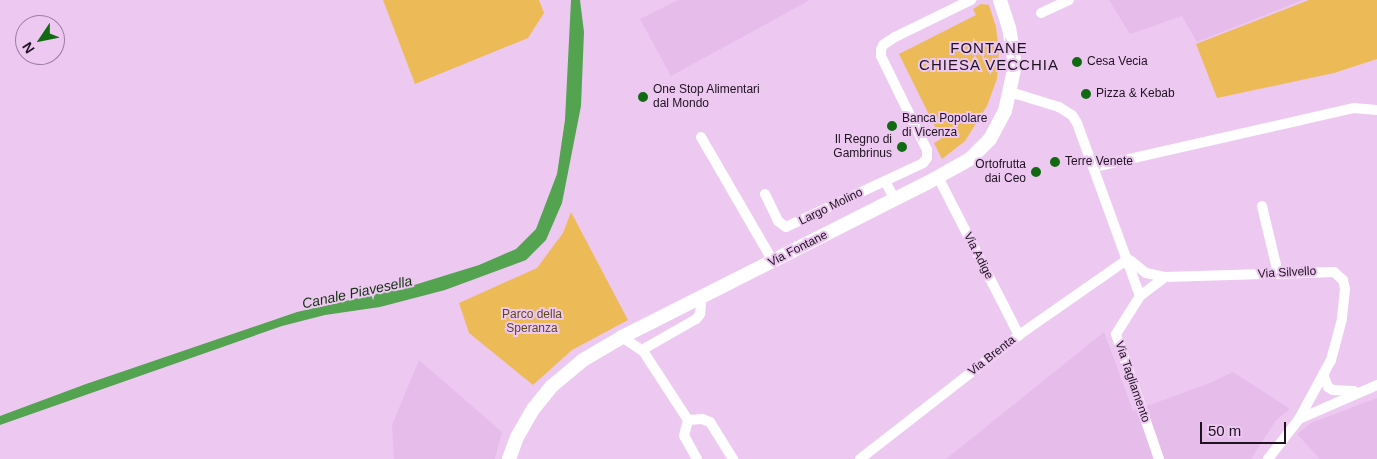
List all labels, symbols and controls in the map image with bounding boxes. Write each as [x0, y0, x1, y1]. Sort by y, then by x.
north arrow [15, 15, 65, 65]
district label: FONTANE CHIESA VECCHIA [917, 38, 1061, 73]
text: N [19, 39, 38, 56]
place label: Cesa Vecia [1087, 55, 1148, 69]
marker: Cesa Vecia [1071, 56, 1083, 68]
place label: One Stop Alimentari dal Mondo [653, 83, 760, 111]
place label: Pizza & Kebab [1096, 87, 1175, 101]
marker: Pizza & Kebab [1080, 88, 1092, 100]
marker: One Stop Alimentari dal Mondo [637, 91, 649, 103]
place label: Banca Popolare di Vicenza [902, 112, 987, 140]
marker: Banca Popolare di Vicenza [886, 120, 898, 132]
place label: Il Regno di Gambrinus [833, 133, 892, 161]
marker: Il Regno di Gambrinus [896, 141, 908, 153]
place label: Terre Venete [1065, 155, 1133, 169]
marker: Terre Venete [1049, 156, 1061, 168]
place label: Ortofrutta dai Ceo [975, 158, 1026, 186]
marker: Ortofrutta dai Ceo [1030, 166, 1042, 178]
street label: Largo Molino [797, 185, 865, 229]
street label: Via Fontane [766, 228, 830, 270]
street label: Via Adige [960, 230, 996, 282]
street label: Via Silvello [1257, 264, 1317, 282]
water label: Canale Piavesella [300, 272, 414, 312]
park label: Parco della Speranza [502, 308, 562, 336]
street label: Via Brenta [966, 333, 1018, 379]
street label: Via Tagliamento [1111, 339, 1153, 425]
scale bar [1202, 412, 1288, 444]
text: 50 m [1208, 422, 1241, 439]

